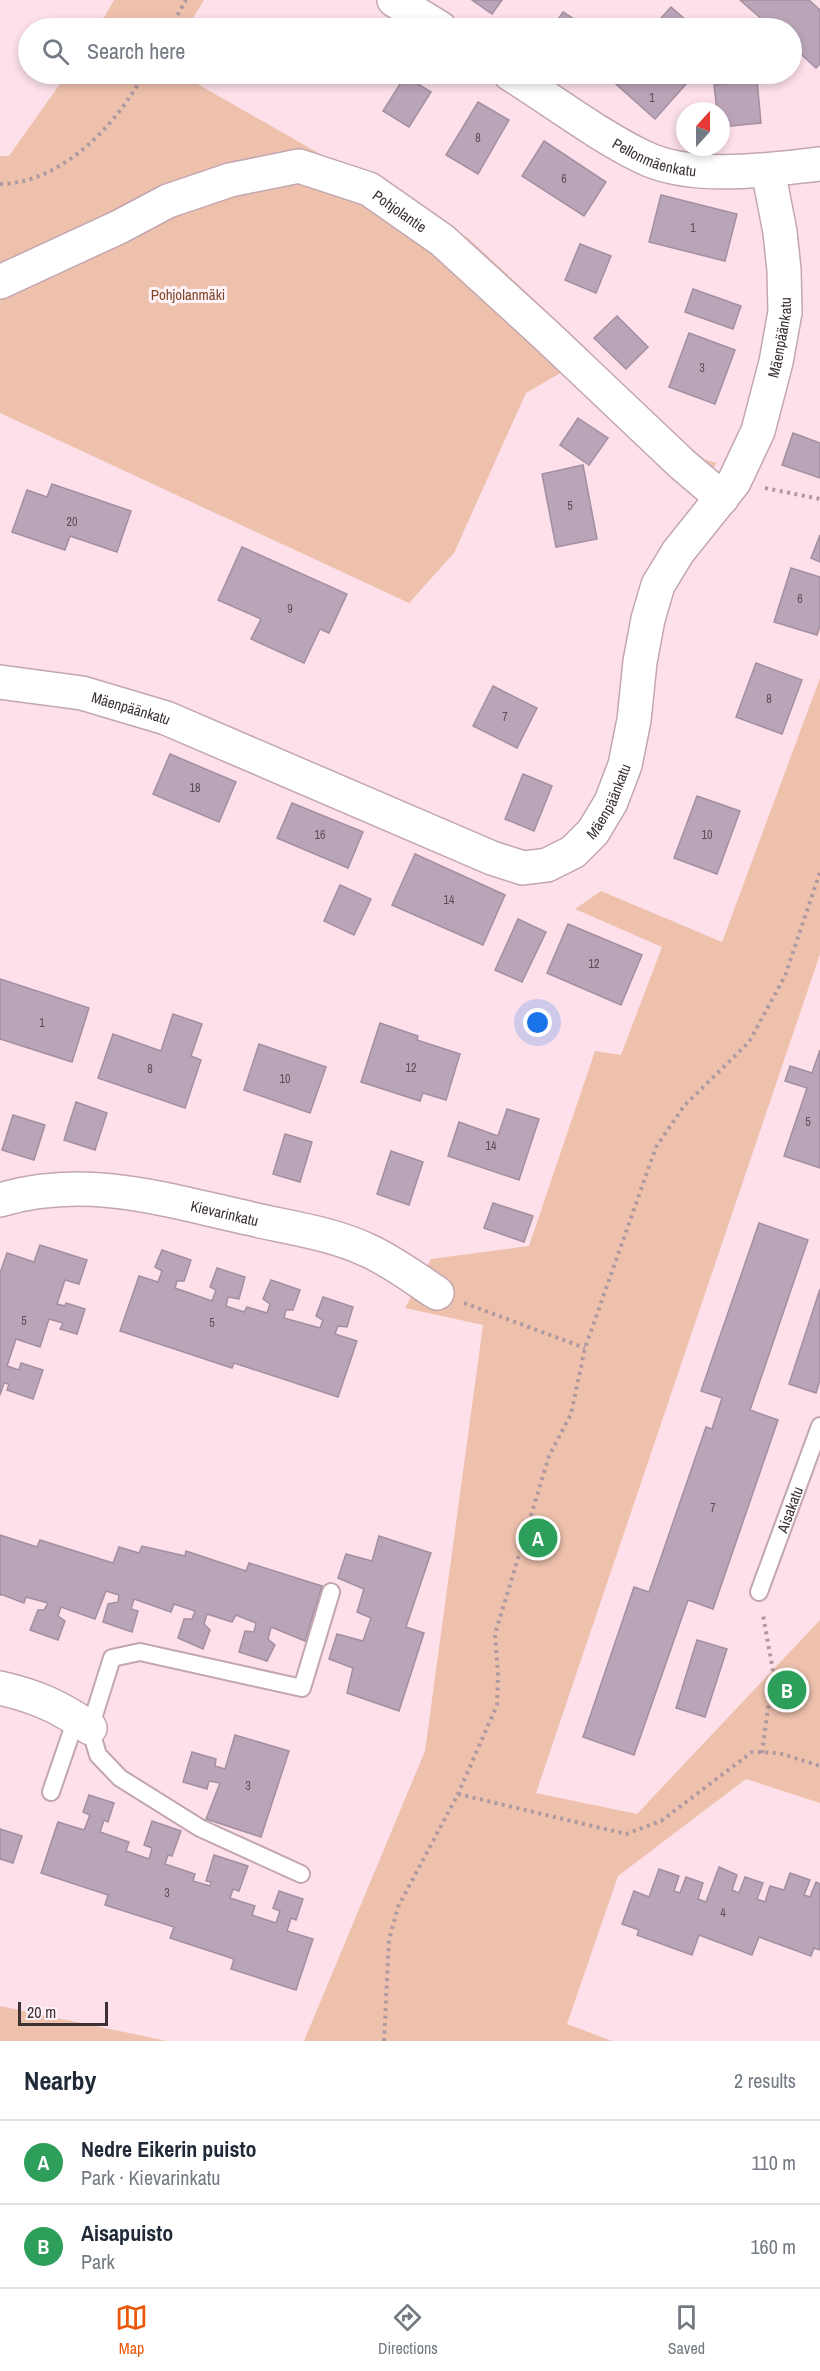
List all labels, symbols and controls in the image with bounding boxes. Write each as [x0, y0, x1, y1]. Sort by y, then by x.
search box [18, 18, 802, 84]
icon: search [39, 35, 72, 68]
text: Search here [87, 36, 185, 66]
house number: 1 [649, 90, 655, 106]
north arrow [676, 102, 730, 156]
house number: 8 [475, 130, 481, 146]
street label: Pellonmäenkatu [609, 132, 697, 181]
house number: 6 [561, 171, 567, 187]
street label: Pohjolantie [369, 184, 431, 237]
house number: 1 [690, 220, 696, 236]
park label: Pohjolanmäki [151, 284, 225, 305]
street label: Mäenpäänkatu [762, 297, 796, 380]
house number: 3 [699, 360, 705, 376]
house number: 5 [567, 498, 573, 514]
house number: 20 [67, 514, 77, 530]
house number: 6 [797, 591, 803, 607]
house number: 9 [287, 601, 293, 617]
street label: Mäenpäänkatu [89, 686, 174, 729]
house number: 8 [766, 691, 772, 707]
house number: 7 [502, 709, 508, 725]
street label: Mäenpäänkatu [581, 760, 635, 844]
house number: 18 [190, 780, 200, 796]
house number: 16 [315, 827, 325, 843]
house number: 10 [702, 827, 712, 843]
house number: 14 [444, 892, 455, 908]
house number: 12 [589, 956, 599, 972]
your location [523, 1008, 552, 1037]
house number: 1 [39, 1015, 45, 1031]
house number: 12 [406, 1060, 416, 1076]
house number: 8 [147, 1061, 153, 1077]
house number: 10 [280, 1071, 290, 1087]
house number: 5 [805, 1114, 811, 1130]
house number: 14 [486, 1138, 497, 1154]
street label: Kievarinkatu [189, 1195, 261, 1231]
house number: 5 [21, 1313, 27, 1329]
house number: 5 [209, 1315, 215, 1331]
street label: Aisakatu [771, 1483, 807, 1536]
house number: 7 [710, 1500, 716, 1516]
pin: A [518, 1516, 558, 1560]
pin: B [768, 1668, 806, 1712]
house number: 3 [245, 1778, 251, 1794]
house number: 3 [164, 1885, 170, 1901]
house number: 4 [720, 1905, 726, 1921]
scale bar [18, 1999, 108, 2026]
text: 20 m [27, 2001, 56, 2023]
text: Nearby [24, 2063, 96, 2098]
text: 2 results [734, 2067, 796, 2094]
text: Nedre Eikerin puisto [81, 2134, 256, 2164]
text: A [38, 2149, 49, 2176]
text: 110 m [752, 2149, 796, 2176]
text: Park · Kievarinkatu [81, 2164, 220, 2191]
text: Aisapuisto [81, 2218, 173, 2248]
text: B [38, 2233, 49, 2260]
text: 160 m [750, 2233, 796, 2260]
text: Park [81, 2248, 115, 2275]
tab: Map [115, 2301, 148, 2359]
tab: Directions [378, 2301, 438, 2359]
tab: Saved [668, 2301, 705, 2359]

